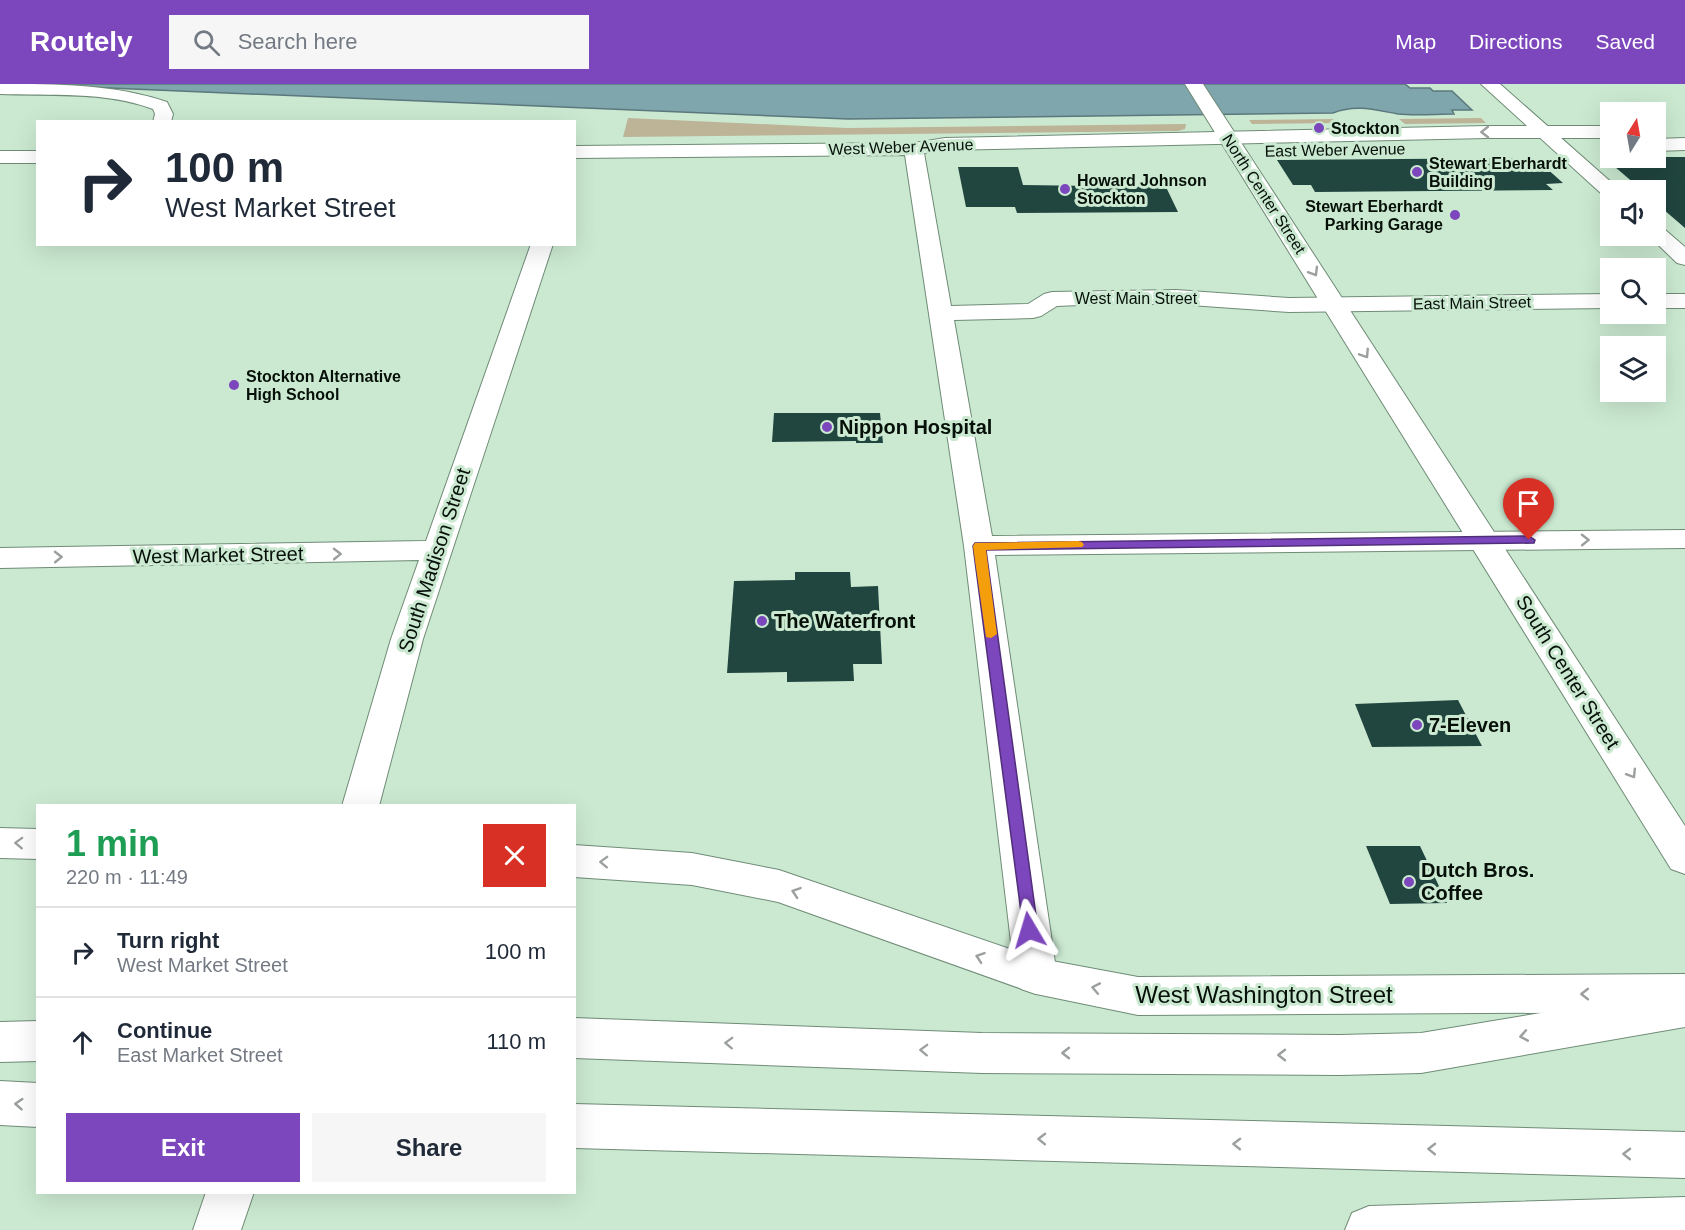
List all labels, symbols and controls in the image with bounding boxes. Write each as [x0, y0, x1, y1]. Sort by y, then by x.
search box [169, 15, 589, 69]
text: Routely [30, 26, 133, 57]
icon: search [190, 26, 223, 59]
text: Search here [238, 29, 358, 54]
text: Map [1395, 30, 1436, 53]
text: Directions [1469, 30, 1562, 53]
text: Saved [1595, 30, 1655, 53]
north arrow [1600, 102, 1666, 168]
map controls [1600, 102, 1666, 402]
place label: Stockton [1331, 120, 1399, 137]
marker: Stockton [1312, 121, 1326, 135]
one-way arrow [1480, 126, 1489, 138]
street label: North Center Street [1219, 131, 1309, 257]
street label: West Weber Avenue [828, 136, 974, 158]
street label: East Weber Avenue [1264, 140, 1406, 160]
icon: right [66, 144, 144, 222]
text: 100 m [165, 144, 284, 191]
place label: Stewart Eberhardt Building [1429, 155, 1567, 190]
marker: Stewart Eberhardt Building [1410, 165, 1424, 179]
place label: Howard Johnson Stockton [1077, 172, 1207, 207]
button: sound [1600, 180, 1666, 246]
marker: Howard Johnson Stockton [1058, 182, 1072, 196]
text: West Market Street [165, 193, 396, 223]
place label: Stewart Eberhardt Parking Garage [1305, 198, 1444, 233]
marker: Stewart Eberhardt Parking Garage [1448, 208, 1462, 222]
button: search [1600, 258, 1666, 324]
one-way arrow [1307, 266, 1319, 276]
street label: West Main Street [1075, 290, 1198, 307]
street label: East Main Street [1413, 293, 1532, 313]
button: layers [1600, 336, 1666, 402]
one-way arrow [1358, 348, 1370, 358]
place label: Stockton Alternative High School [246, 368, 401, 403]
marker: Stockton Alternative High School [227, 378, 241, 392]
place label: Nippon Hospital [839, 416, 992, 438]
marker: Nippon Hospital [820, 420, 834, 434]
street label: South Madison Street [394, 465, 474, 655]
pin [1503, 478, 1554, 540]
icon: arrive [1512, 487, 1545, 520]
one-way arrow [1581, 534, 1590, 546]
street label: West Market Street [132, 543, 304, 567]
one-way arrow [333, 548, 342, 560]
one-way arrow [54, 551, 63, 563]
street label: South Center Street [1512, 591, 1624, 753]
place label: The Waterfront [774, 610, 916, 632]
marker: The Waterfront [755, 614, 769, 628]
place label: 7-Eleven [1429, 714, 1511, 736]
marker: 7-Eleven [1410, 718, 1424, 732]
one-way arrow [1625, 768, 1637, 778]
text: 1 min [66, 823, 160, 864]
button: close [483, 824, 546, 887]
one-way arrow [14, 837, 23, 850]
one-way arrow [600, 856, 609, 868]
place label: Dutch Bros. Coffee [1421, 859, 1534, 904]
text: 220 m · 11:49 [66, 866, 188, 888]
marker: Dutch Bros. Coffee [1402, 875, 1416, 889]
one-way arrow [792, 887, 802, 900]
position arrow [997, 898, 1061, 962]
text: Turn right [117, 928, 219, 953]
icon: right [66, 936, 99, 969]
text: 100 m [485, 939, 546, 964]
one-way arrow [976, 951, 986, 964]
text: West Market Street [117, 954, 288, 976]
street label: West Washington Street [1135, 981, 1393, 1008]
one-way arrow [1092, 982, 1102, 995]
one-way arrow [1580, 988, 1589, 1000]
text: Continue [117, 1018, 212, 1043]
icon: ahead [66, 1026, 99, 1059]
text: 110 m [486, 1029, 546, 1054]
one-way arrow [1519, 1029, 1529, 1041]
one-way arrow [725, 1037, 734, 1050]
text: East Market Street [117, 1044, 283, 1066]
one-way arrow [919, 1044, 928, 1057]
one-way arrow [1061, 1047, 1070, 1059]
one-way arrow [1277, 1049, 1286, 1061]
one-way arrow [14, 1098, 23, 1111]
button: Exit [66, 1113, 300, 1182]
button: Share [312, 1113, 546, 1182]
one-way arrow [1037, 1132, 1046, 1145]
one-way arrow [1232, 1137, 1241, 1150]
one-way arrow [1427, 1143, 1436, 1155]
one-way arrow [1622, 1148, 1631, 1160]

